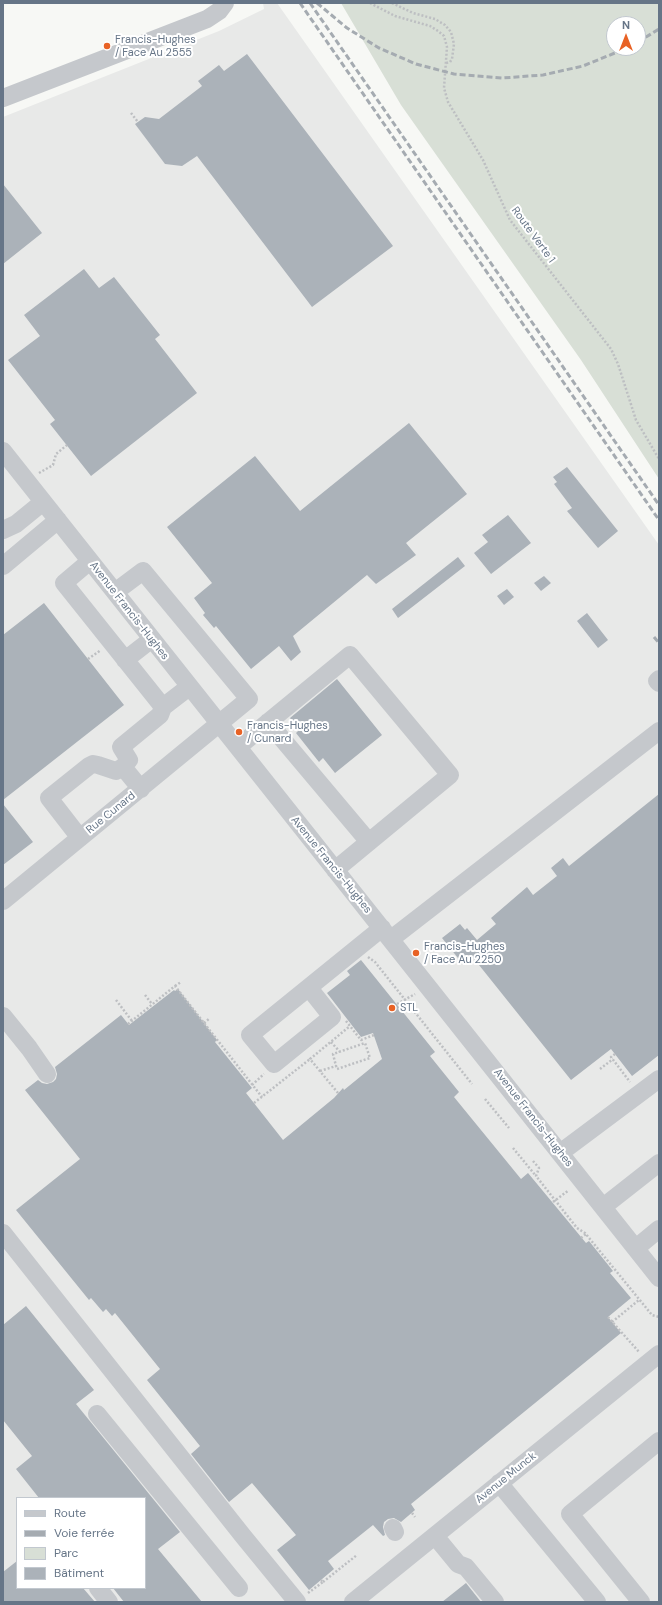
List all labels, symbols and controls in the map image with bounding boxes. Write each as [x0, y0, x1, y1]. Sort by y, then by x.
north arrow [606, 16, 646, 56]
text: N [622, 18, 630, 32]
place label: Francis-Hughes / Face Au 2555 [115, 33, 196, 59]
marker: Francis-Hughes / Face Au 2555 [102, 41, 112, 51]
street label: Route Verte 1 [508, 204, 558, 266]
street label: Avenue Francis-Hughes [87, 559, 171, 663]
place label: Francis-Hughes / Cunard [247, 719, 328, 745]
marker: Francis-Hughes / Cunard [234, 727, 244, 737]
street label: Rue Cunard [84, 789, 138, 837]
street label: Avenue Francis-Hughes [288, 814, 374, 916]
place label: Francis-Hughes / Face Au 2250 [424, 940, 505, 966]
marker: Francis-Hughes / Face Au 2250 [411, 948, 421, 958]
place label: STL [400, 1001, 418, 1015]
marker: STL [387, 1003, 397, 1013]
street label: Avenue Francis-Hughes [491, 1066, 575, 1170]
street label: Avenue Munck [473, 1450, 539, 1506]
legend [16, 1497, 146, 1589]
text: Route [54, 1505, 86, 1521]
text: Voie ferrée [54, 1525, 114, 1541]
text: Parc [54, 1545, 78, 1561]
text: Bâtiment [54, 1565, 104, 1581]

